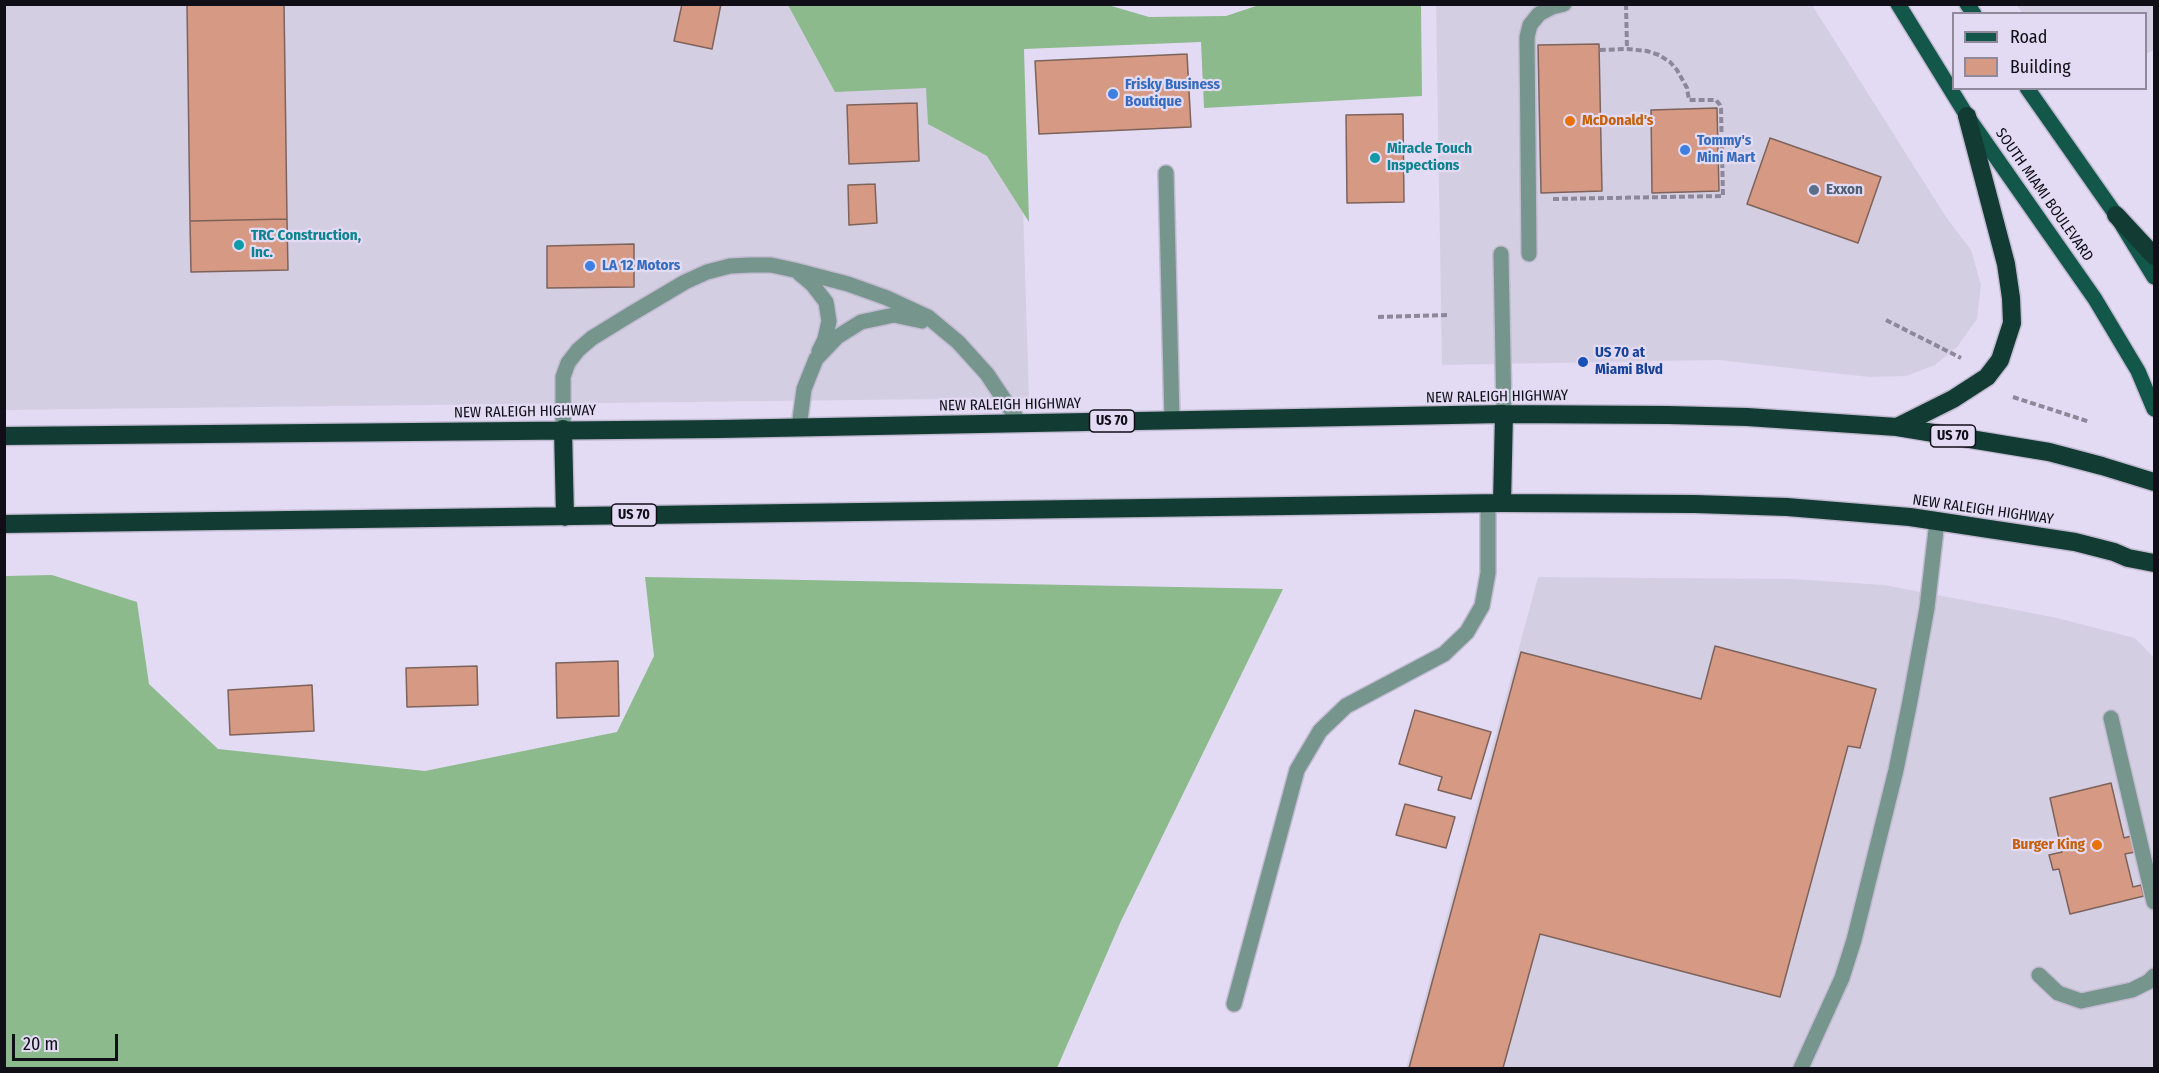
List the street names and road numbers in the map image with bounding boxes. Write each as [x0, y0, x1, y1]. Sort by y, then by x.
street label: SOUTH MIAMI BOULEVARD [1991, 125, 2097, 265]
street label: NEW RALEIGH HIGHWAY [1426, 387, 1568, 407]
street label: NEW RALEIGH HIGHWAY [939, 395, 1081, 415]
street label: NEW RALEIGH HIGHWAY [454, 402, 596, 422]
road number: US 70 [1090, 410, 1134, 432]
road number: US 70 [1930, 425, 1976, 447]
street label: NEW RALEIGH HIGHWAY [1911, 491, 2055, 529]
road number: US 70 [612, 504, 656, 526]

